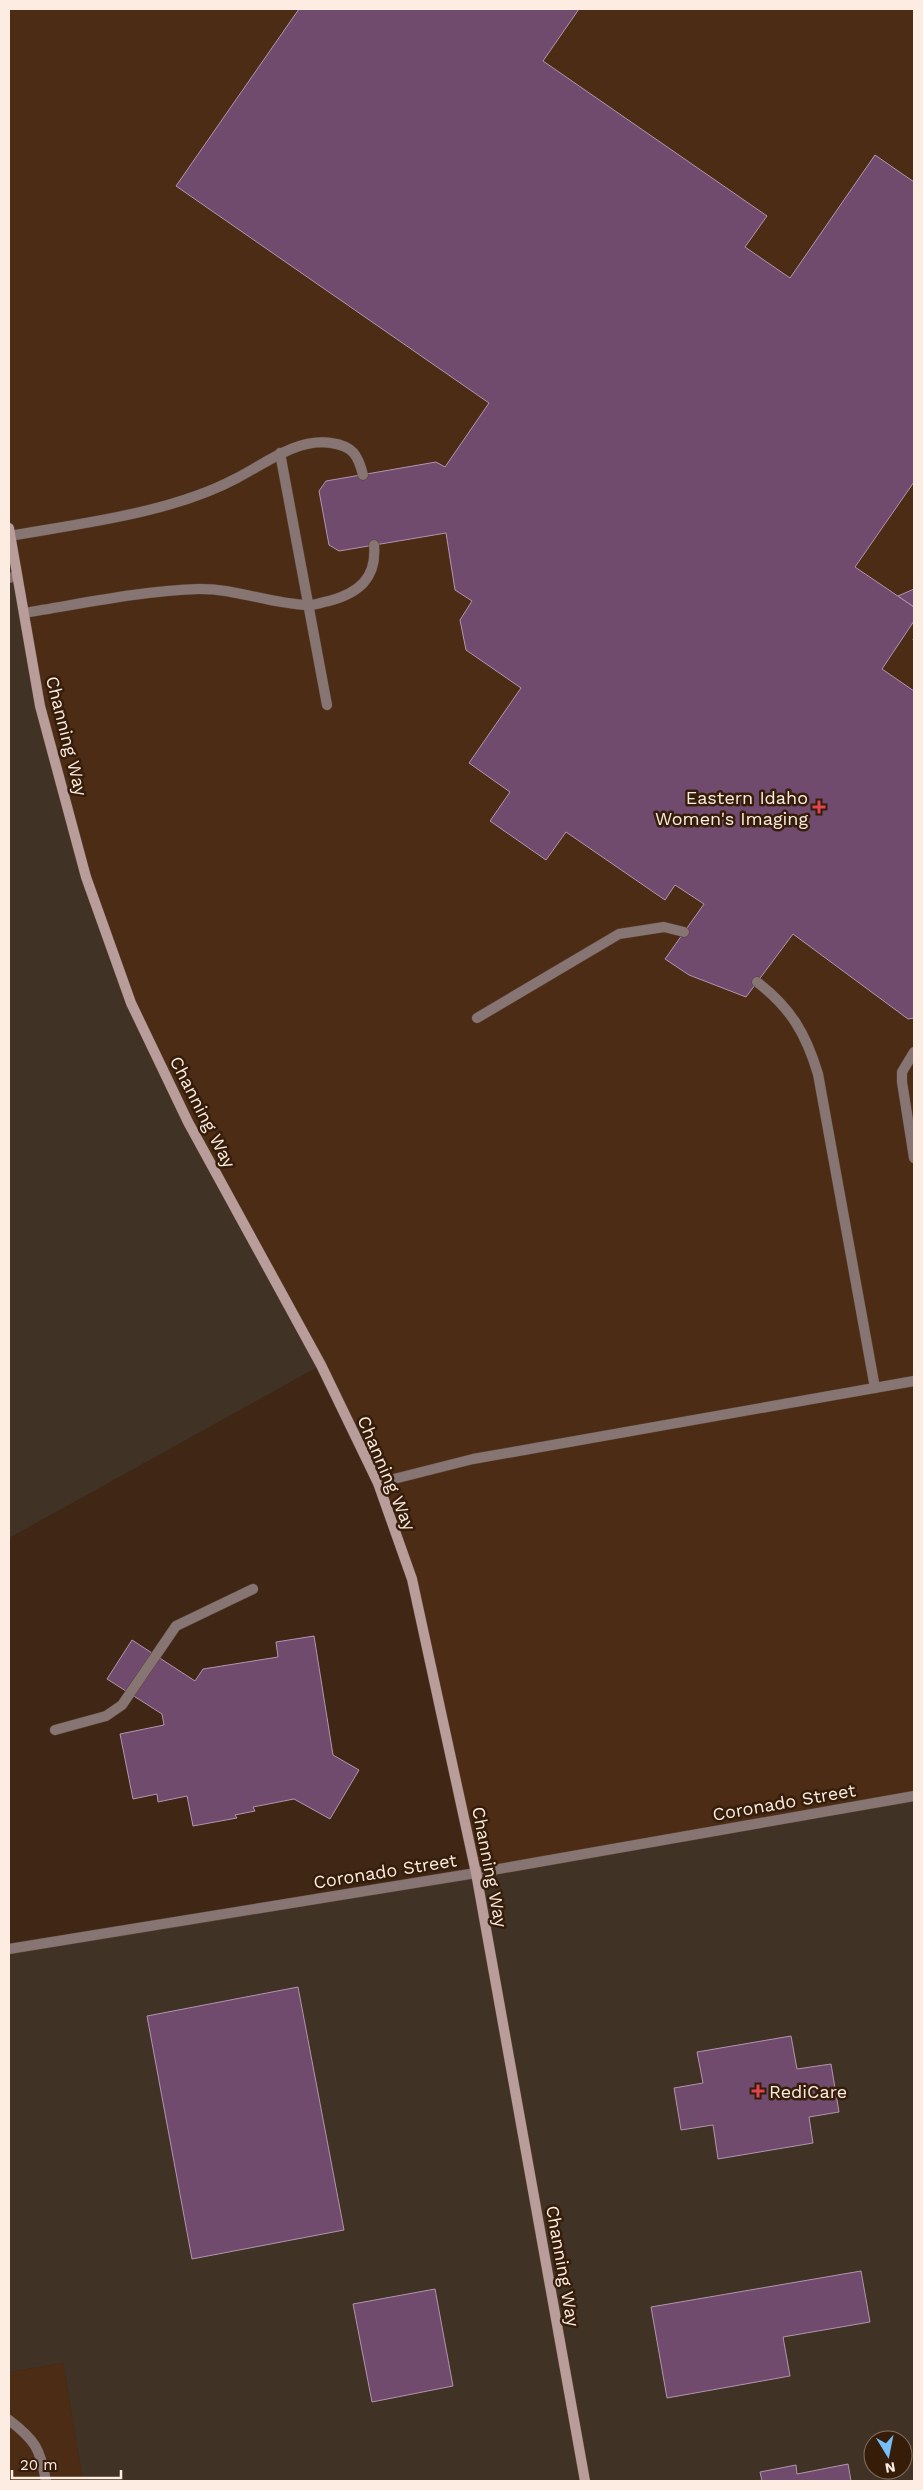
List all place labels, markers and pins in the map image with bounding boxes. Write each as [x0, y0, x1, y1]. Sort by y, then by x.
place label: Eastern Idaho Women's Imaging [655, 787, 808, 829]
marker: Eastern Idaho Women's Imaging [812, 800, 826, 814]
place label: RediCare [769, 2081, 847, 2102]
marker: RediCare [751, 2084, 765, 2098]

